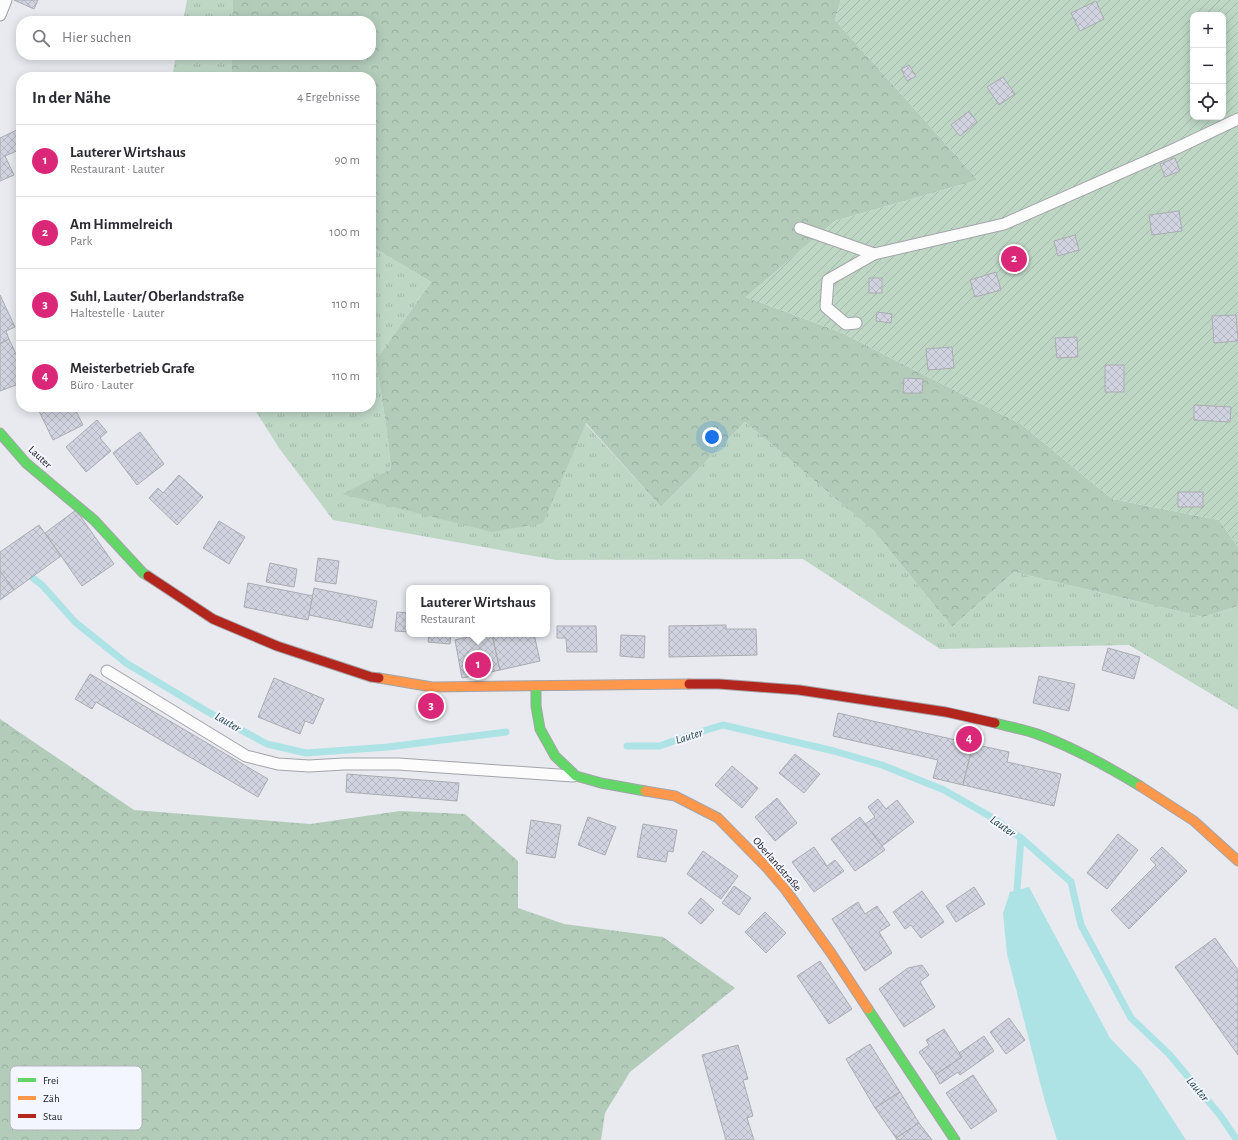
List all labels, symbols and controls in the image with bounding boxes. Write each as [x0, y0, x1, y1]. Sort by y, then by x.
map controls [1190, 12, 1226, 120]
button: + [1190, 12, 1226, 48]
search box [16, 16, 376, 60]
icon: search [30, 27, 52, 49]
text: Hier suchen [62, 30, 132, 45]
button: − [1190, 48, 1226, 84]
button: locate [1190, 84, 1226, 120]
text: In der Nähe [32, 89, 111, 106]
text: 4 Ergebnisse [297, 91, 360, 104]
text: Lauterer Wirtshaus [70, 145, 186, 160]
text: 1 [43, 154, 47, 167]
text: 90 m [334, 154, 360, 167]
text: Restaurant · Lauter [70, 163, 164, 176]
text: Am Himmelreich [70, 217, 173, 232]
text: 2 [42, 226, 48, 239]
text: 100 m [329, 226, 360, 239]
text: Park [70, 235, 92, 248]
pin: 2 [1001, 244, 1027, 274]
text: Suhl, Lauter/ Oberlandstraße [70, 289, 244, 304]
text: 3 [42, 298, 48, 311]
text: 110 m [332, 298, 360, 311]
text: Haltestelle · Lauter [70, 307, 164, 320]
text: Meisterbetrieb Grafe [70, 361, 195, 376]
text: 4 [42, 370, 48, 383]
text: 110 m [332, 370, 360, 383]
text: Büro · Lauter [70, 379, 134, 392]
your location [702, 427, 722, 447]
street label: Lauter [26, 444, 54, 471]
popup [406, 585, 550, 637]
text: Lauterer Wirtshaus [420, 595, 536, 610]
text: Restaurant [420, 613, 475, 626]
pin: 1 [465, 650, 491, 680]
pin: 3 [418, 691, 444, 721]
water label: Lauter [213, 710, 244, 735]
pin: 4 [956, 724, 982, 754]
water label: Lauter [674, 726, 705, 746]
water label: Lauter [988, 813, 1019, 840]
street label: Oberlandstraße [751, 835, 803, 893]
legend [10, 1066, 142, 1130]
water label: Lauter [1184, 1074, 1212, 1104]
text: Frei [43, 1075, 59, 1086]
text: Zäh [43, 1093, 60, 1104]
text: Stau [43, 1111, 63, 1122]

